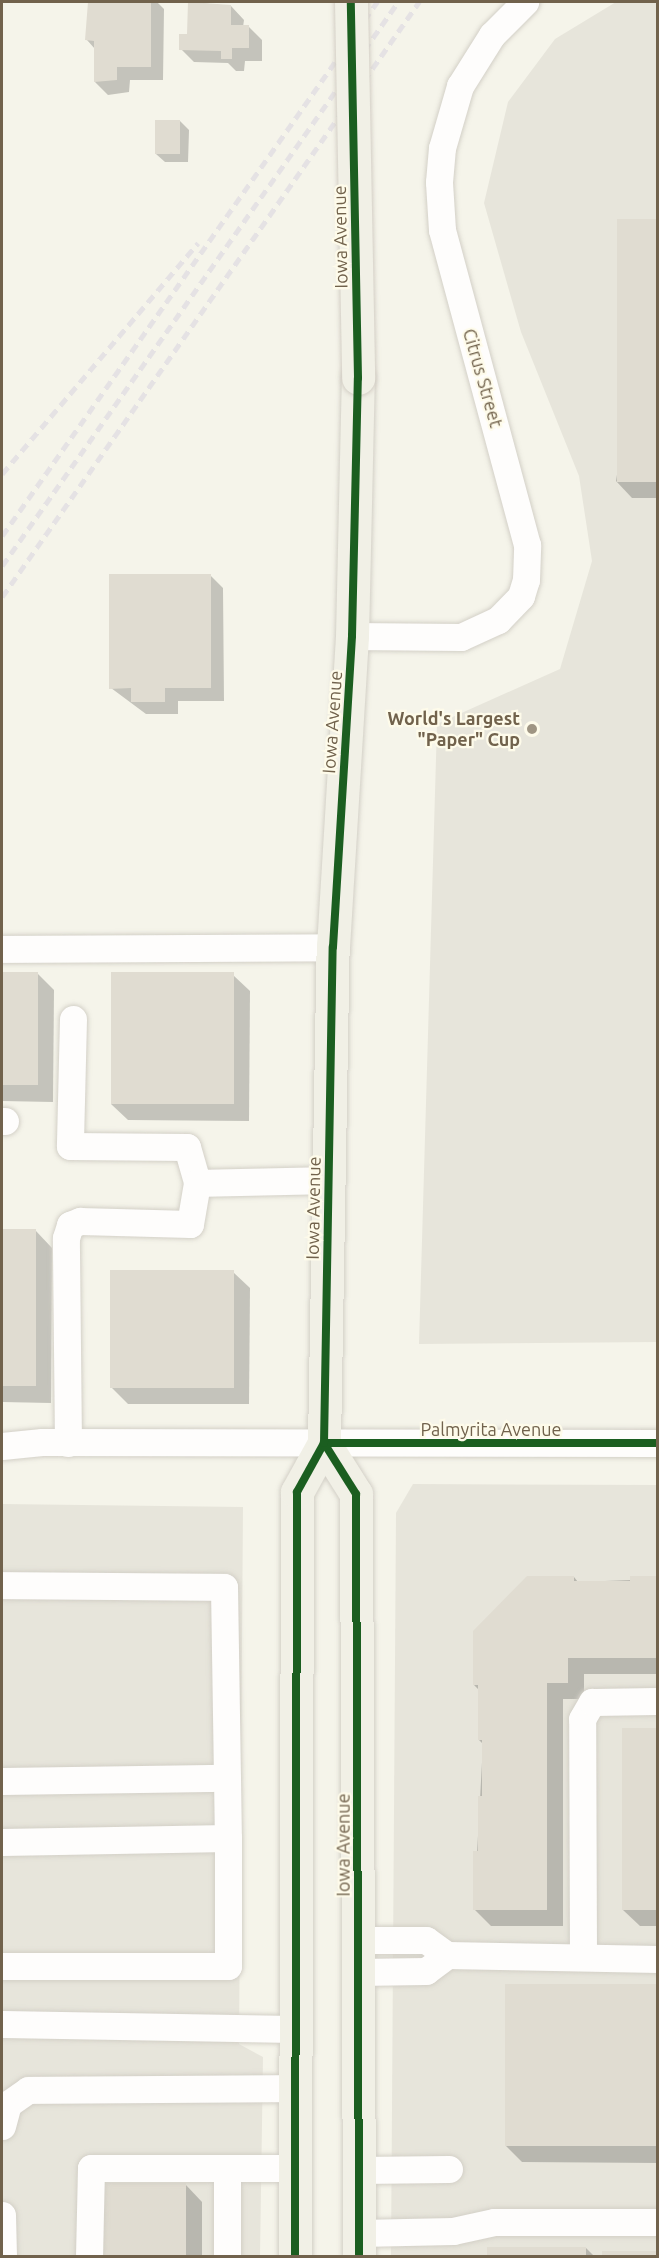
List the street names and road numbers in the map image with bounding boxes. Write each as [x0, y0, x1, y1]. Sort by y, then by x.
street label: Iowa Avenue [328, 185, 352, 289]
street label: Citrus Street [459, 326, 507, 430]
street label: Iowa Avenue [318, 670, 346, 774]
street label: Iowa Avenue [301, 1156, 325, 1260]
street label: Palmyrita Avenue [420, 1418, 562, 1440]
street label: Iowa Avenue [332, 1793, 354, 1897]

